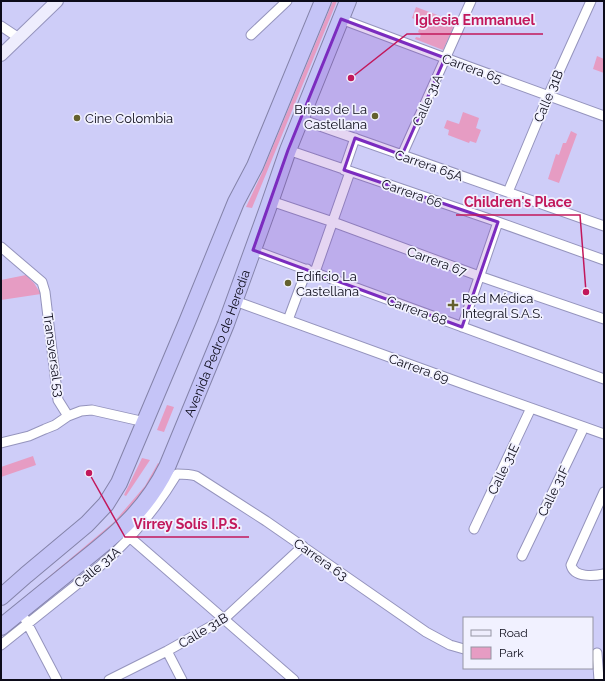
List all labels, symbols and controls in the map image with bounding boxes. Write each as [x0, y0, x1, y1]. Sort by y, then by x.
callout: Iglesia Emmanuel [407, 8, 543, 34]
text: Iglesia Emmanuel [415, 12, 536, 28]
street label: Carrera 65 [440, 51, 504, 86]
street label: Calle 31B [531, 68, 566, 125]
street label: Calle 31A [409, 72, 446, 129]
place label: Brisas de La Castellana [294, 102, 367, 132]
place label: Cine Colombia [85, 111, 173, 126]
marker: Brisas de La Castellana [370, 111, 380, 121]
marker: Cine Colombia [72, 113, 82, 123]
street label: Carrera 65A [393, 147, 465, 184]
street label: Carrera 66 [380, 176, 444, 211]
callout: Children's Place [456, 189, 580, 215]
text: Children's Place [464, 194, 573, 210]
street label: Carrera 67 [405, 244, 469, 279]
street label: Avenida Pedro de Heredia [182, 268, 253, 419]
place label: Edificio La Castellana [296, 269, 359, 299]
marker: Edificio La Castellana [283, 278, 293, 288]
place label: Red Médica Integral S.A.S. [462, 291, 543, 321]
street label: Carrera 68 [385, 293, 449, 328]
marker: Red Médica Integral S.A.S. [447, 299, 459, 311]
street label: Transversal 53 [40, 312, 67, 398]
street label: Carrera 69 [387, 351, 451, 386]
street label: Calle 31E [485, 441, 522, 497]
street label: Calle 31F [535, 463, 572, 519]
callout: Virrey Solís I.P.S. [125, 511, 249, 537]
text: Virrey Solís I.P.S. [133, 516, 241, 532]
street label: Carrera 63 [291, 535, 351, 583]
street label: Calle 31A [71, 544, 123, 591]
street label: Calle 31B [176, 610, 231, 651]
legend [463, 617, 593, 669]
text: Road [499, 626, 528, 640]
text: Park [499, 646, 524, 660]

